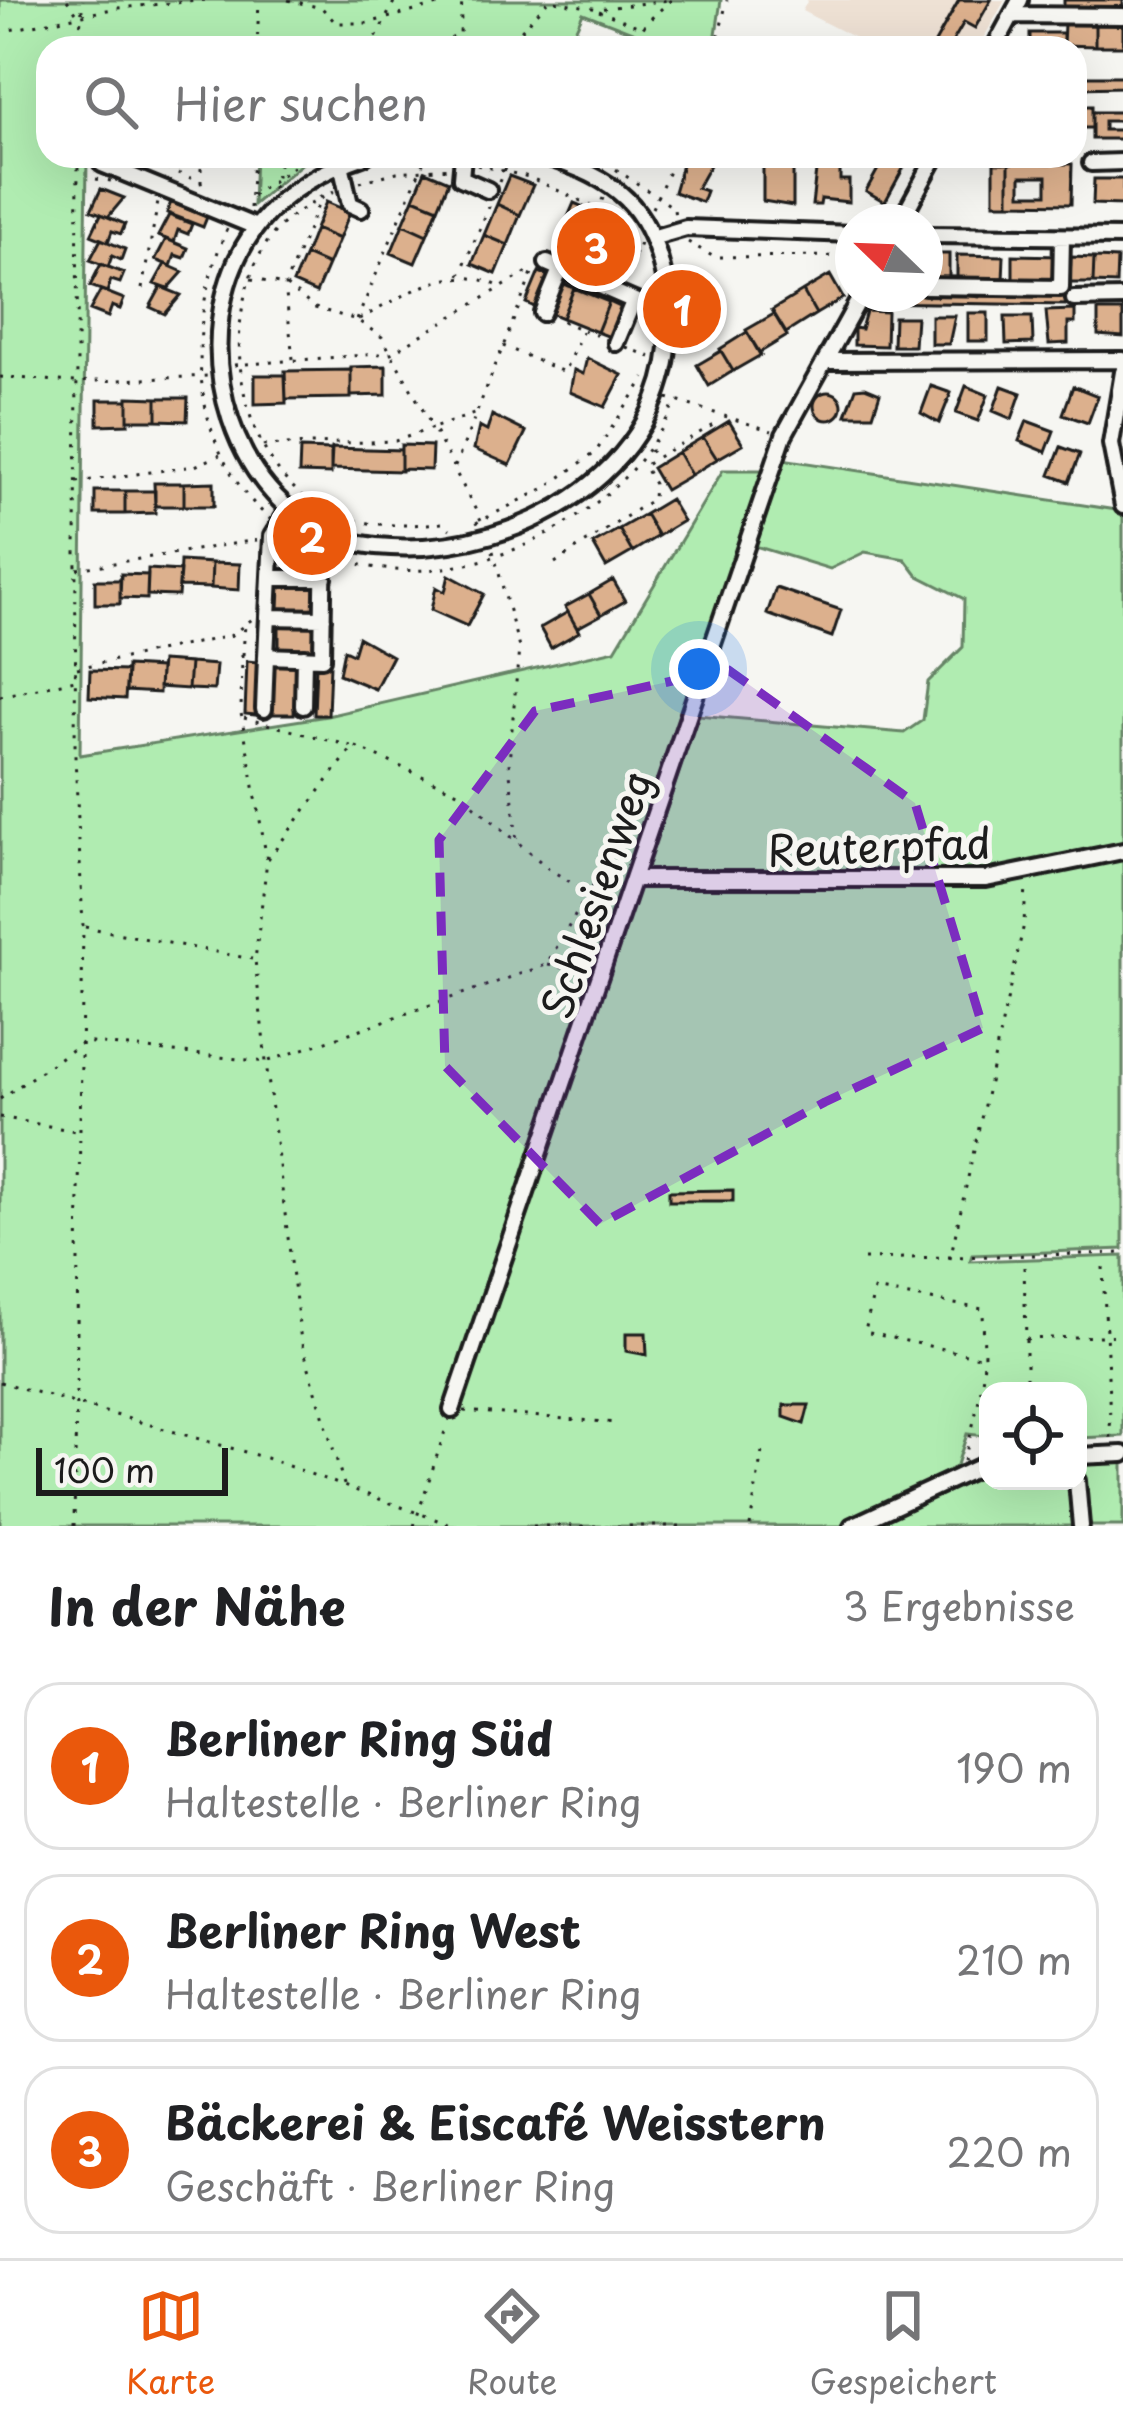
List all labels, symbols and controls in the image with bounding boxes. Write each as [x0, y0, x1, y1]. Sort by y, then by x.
search box [36, 36, 1087, 168]
text: Hier suchen [174, 68, 428, 136]
icon: search [78, 69, 144, 135]
pin: 3 [557, 202, 635, 292]
north arrow [835, 204, 943, 312]
pin: 1 [643, 264, 721, 354]
pin: 2 [273, 491, 351, 581]
your location [669, 639, 729, 699]
street label: Schlesienweg [523, 761, 667, 1027]
street label: Reuterpfad [766, 810, 992, 880]
map controls [979, 1382, 1087, 1490]
button: locate [979, 1382, 1087, 1490]
scale bar [36, 1442, 228, 1495]
text: 100 m [54, 1444, 155, 1494]
text: In der Nähe [48, 1566, 345, 1643]
text: 3 Ergebnisse [843, 1575, 1075, 1634]
text: Berliner Ring Süd [165, 1703, 553, 1771]
text: 1 [81, 1737, 99, 1796]
text: 190 m [956, 1737, 1072, 1796]
text: Haltestelle · Berliner Ring [165, 1771, 642, 1830]
text: Berliner Ring West [165, 1895, 581, 1963]
text: 2 [76, 1929, 104, 1988]
text: 210 m [956, 1929, 1072, 1988]
text: Haltestelle · Berliner Ring [165, 1963, 642, 2022]
text: Bäckerei & Eiscafé Weisstern [165, 2087, 826, 2155]
text: 3 [77, 2121, 103, 2180]
text: 220 m [947, 2121, 1072, 2180]
text: Geschäft · Berliner Ring [165, 2155, 615, 2214]
tab: Karte [126, 2283, 215, 2405]
tab: Route [467, 2283, 558, 2405]
tab: Gespeichert [809, 2283, 997, 2405]

